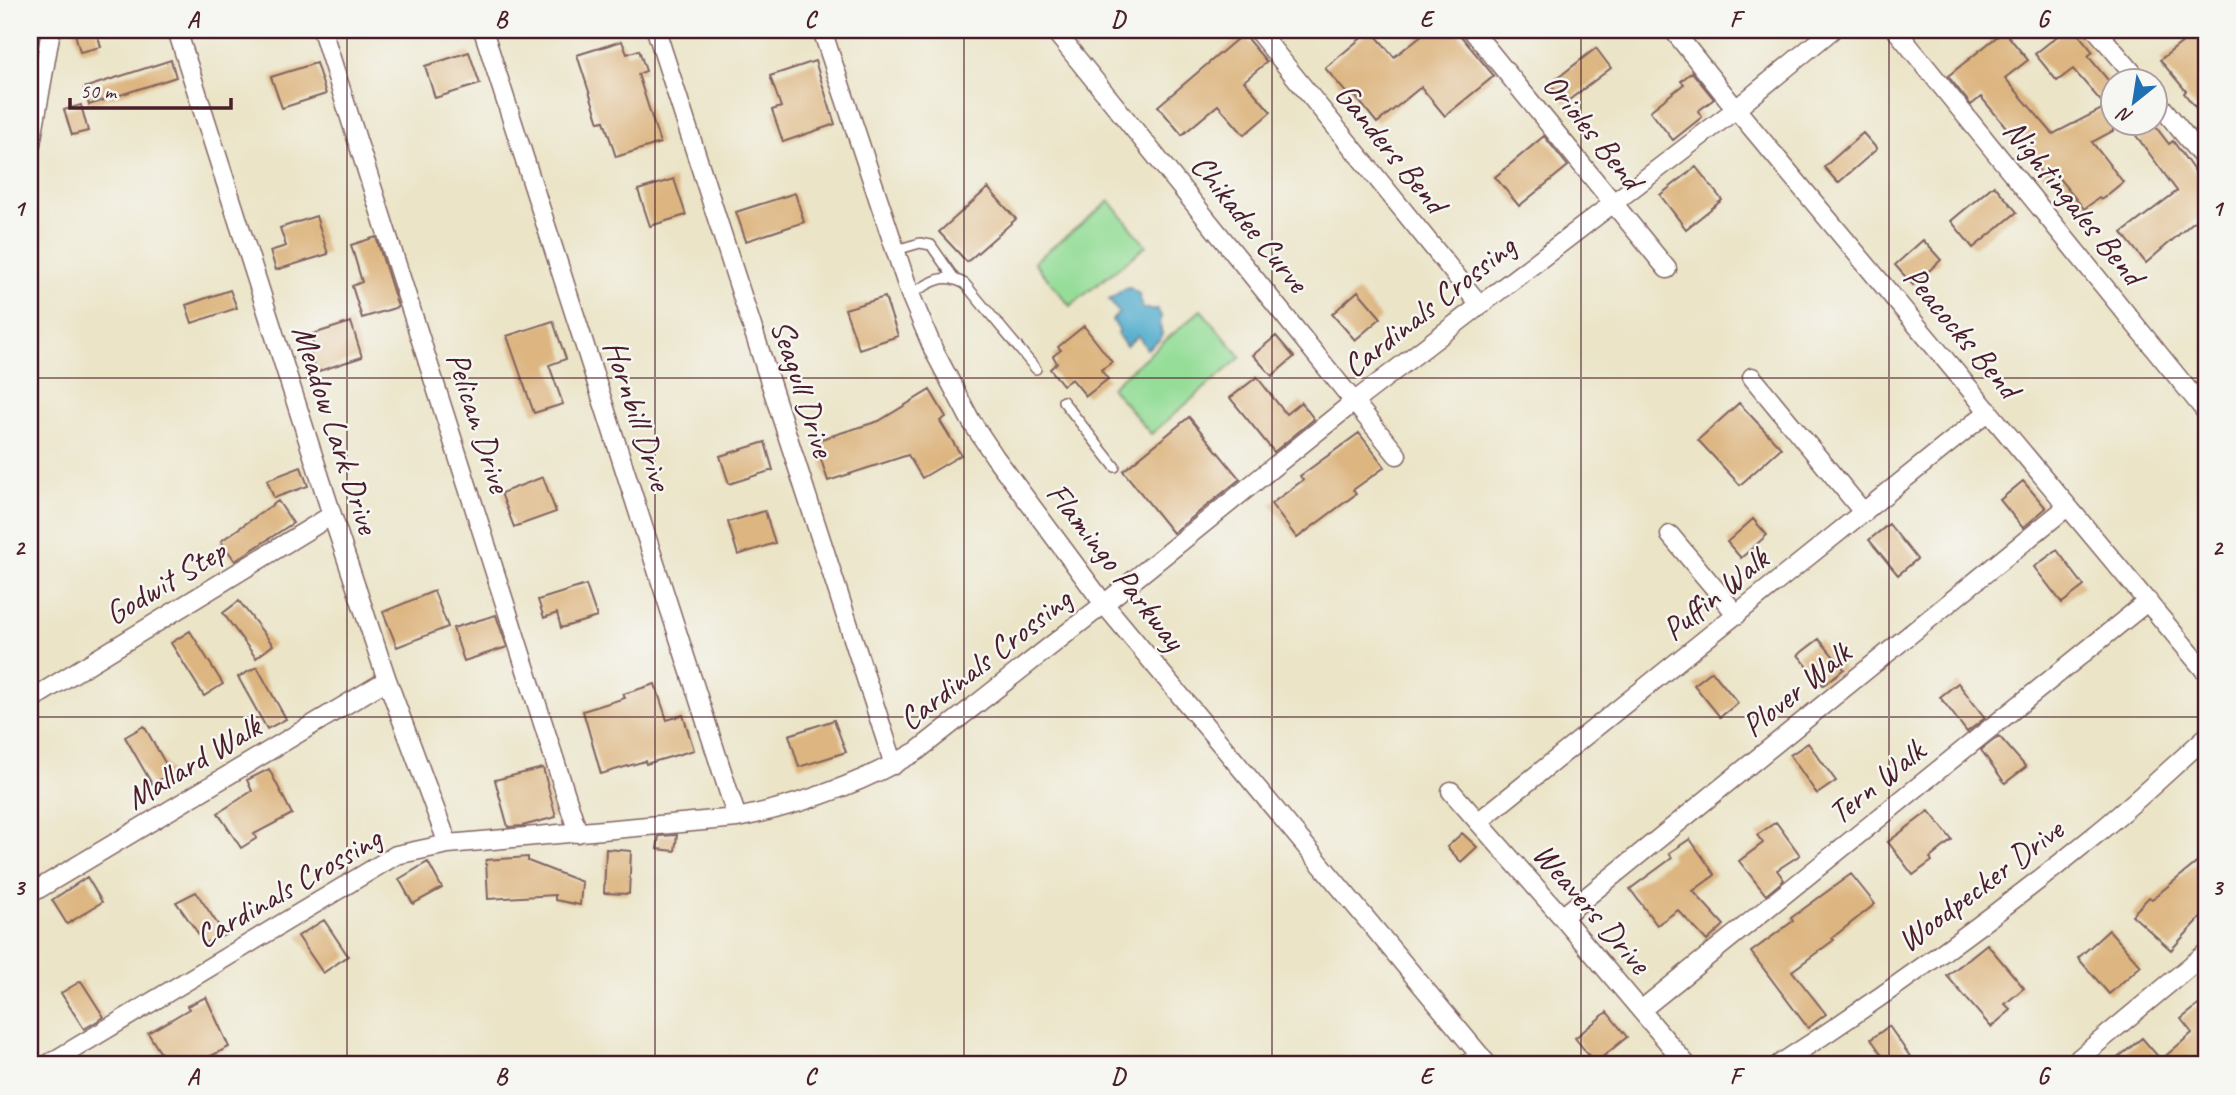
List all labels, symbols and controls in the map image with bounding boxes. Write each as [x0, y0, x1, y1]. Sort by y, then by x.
text: A [187, 5, 201, 34]
text: B [495, 5, 509, 34]
text: C [805, 5, 819, 34]
text: D [1111, 5, 1127, 34]
text: E [1420, 5, 1436, 34]
text: F [1730, 5, 1746, 34]
text: G [2037, 5, 2052, 34]
street label: Orioles Bend [1533, 64, 1656, 202]
scale bar [70, 66, 231, 110]
north arrow [2100, 66, 2170, 136]
street label: Ganders Bend [1326, 74, 1460, 226]
text: 50 m [80, 78, 118, 104]
street label: Nightingales Bend [1995, 111, 2153, 293]
street label: Chikadee Curve [1181, 145, 1320, 303]
text: 1 [14, 194, 27, 223]
text: 1 [2212, 194, 2225, 223]
street label: Cardinals Crossing [1334, 224, 1525, 387]
street label: Peacocks Bend [1894, 257, 2033, 411]
street label: Seagull Drive [761, 314, 846, 464]
street label: Meadow Lark Drive [283, 320, 390, 541]
street label: Hornbill Drive [594, 335, 683, 498]
street label: Pelican Drive [437, 347, 522, 499]
street label: Flamingo Parkway [1037, 473, 1196, 661]
street label: Godwit Step [97, 528, 235, 634]
text: 2 [14, 533, 27, 562]
text: 2 [2212, 533, 2225, 562]
street label: Puffin Walk [1653, 537, 1779, 650]
street label: Cardinals Crossing [890, 577, 1081, 740]
street label: Plover Walk [1733, 631, 1861, 746]
street label: Mallard Walk [118, 704, 270, 819]
street label: Tern Walk [1819, 729, 1935, 834]
street label: Woodpecker Drive [1889, 808, 2073, 961]
street label: Cardinals Crossing [187, 816, 390, 957]
street label: Weavers Drive [1524, 834, 1662, 984]
text: 3 [14, 873, 27, 902]
text: 3 [2212, 873, 2225, 902]
text: A [187, 1062, 201, 1091]
text: B [495, 1062, 509, 1091]
text: C [805, 1062, 819, 1091]
text: D [1111, 1062, 1127, 1091]
text: E [1420, 1062, 1436, 1091]
text: F [1730, 1062, 1746, 1091]
text: G [2037, 1062, 2052, 1091]

